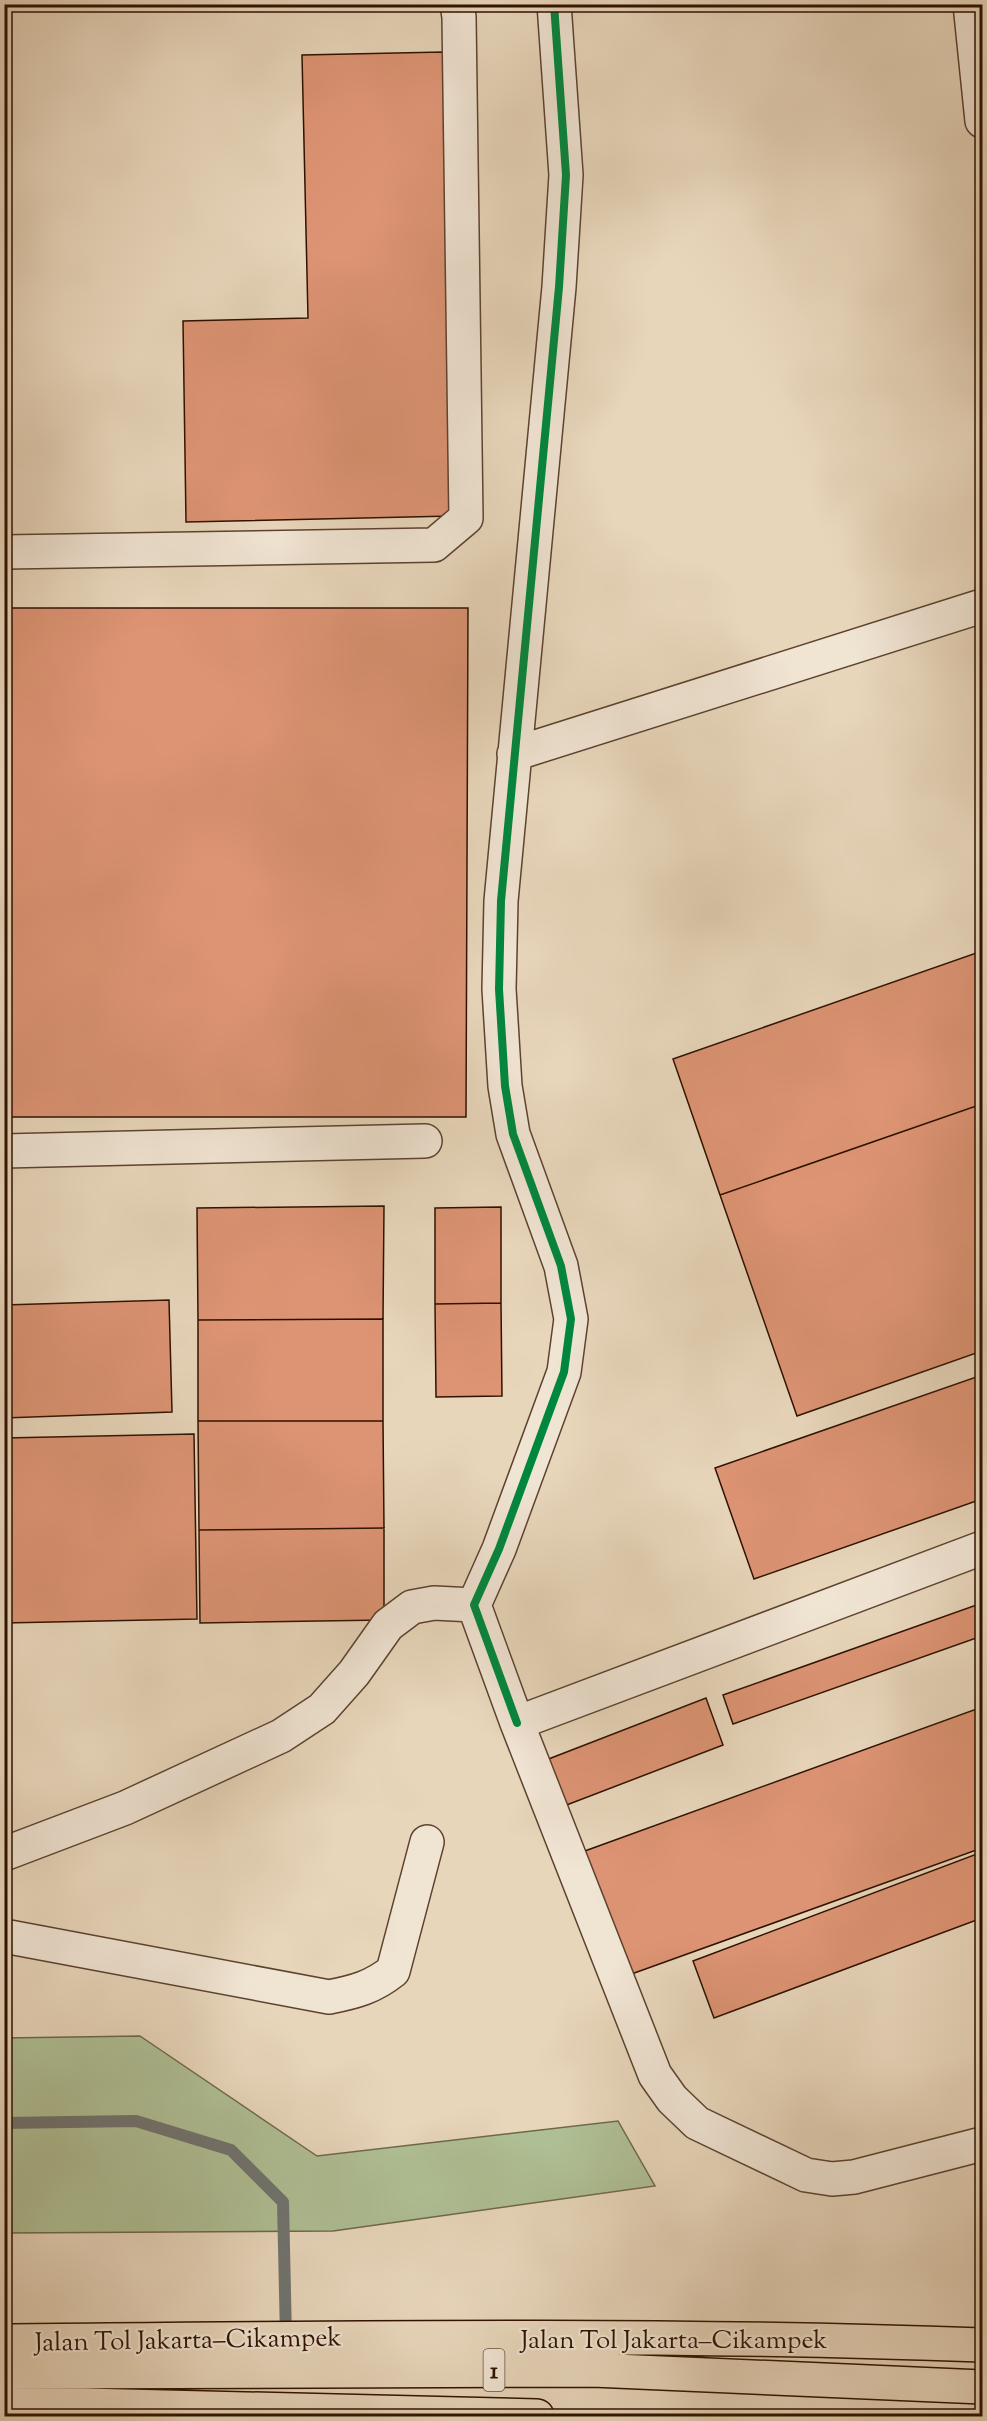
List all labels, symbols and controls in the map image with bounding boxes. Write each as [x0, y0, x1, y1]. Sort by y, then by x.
street label: Jalan Tol Jakarta–Cikampek [32, 2320, 342, 2363]
street label: Jalan Tol Jakarta–Cikampek [518, 2323, 828, 2360]
road number: 1 [484, 2349, 504, 2391]

